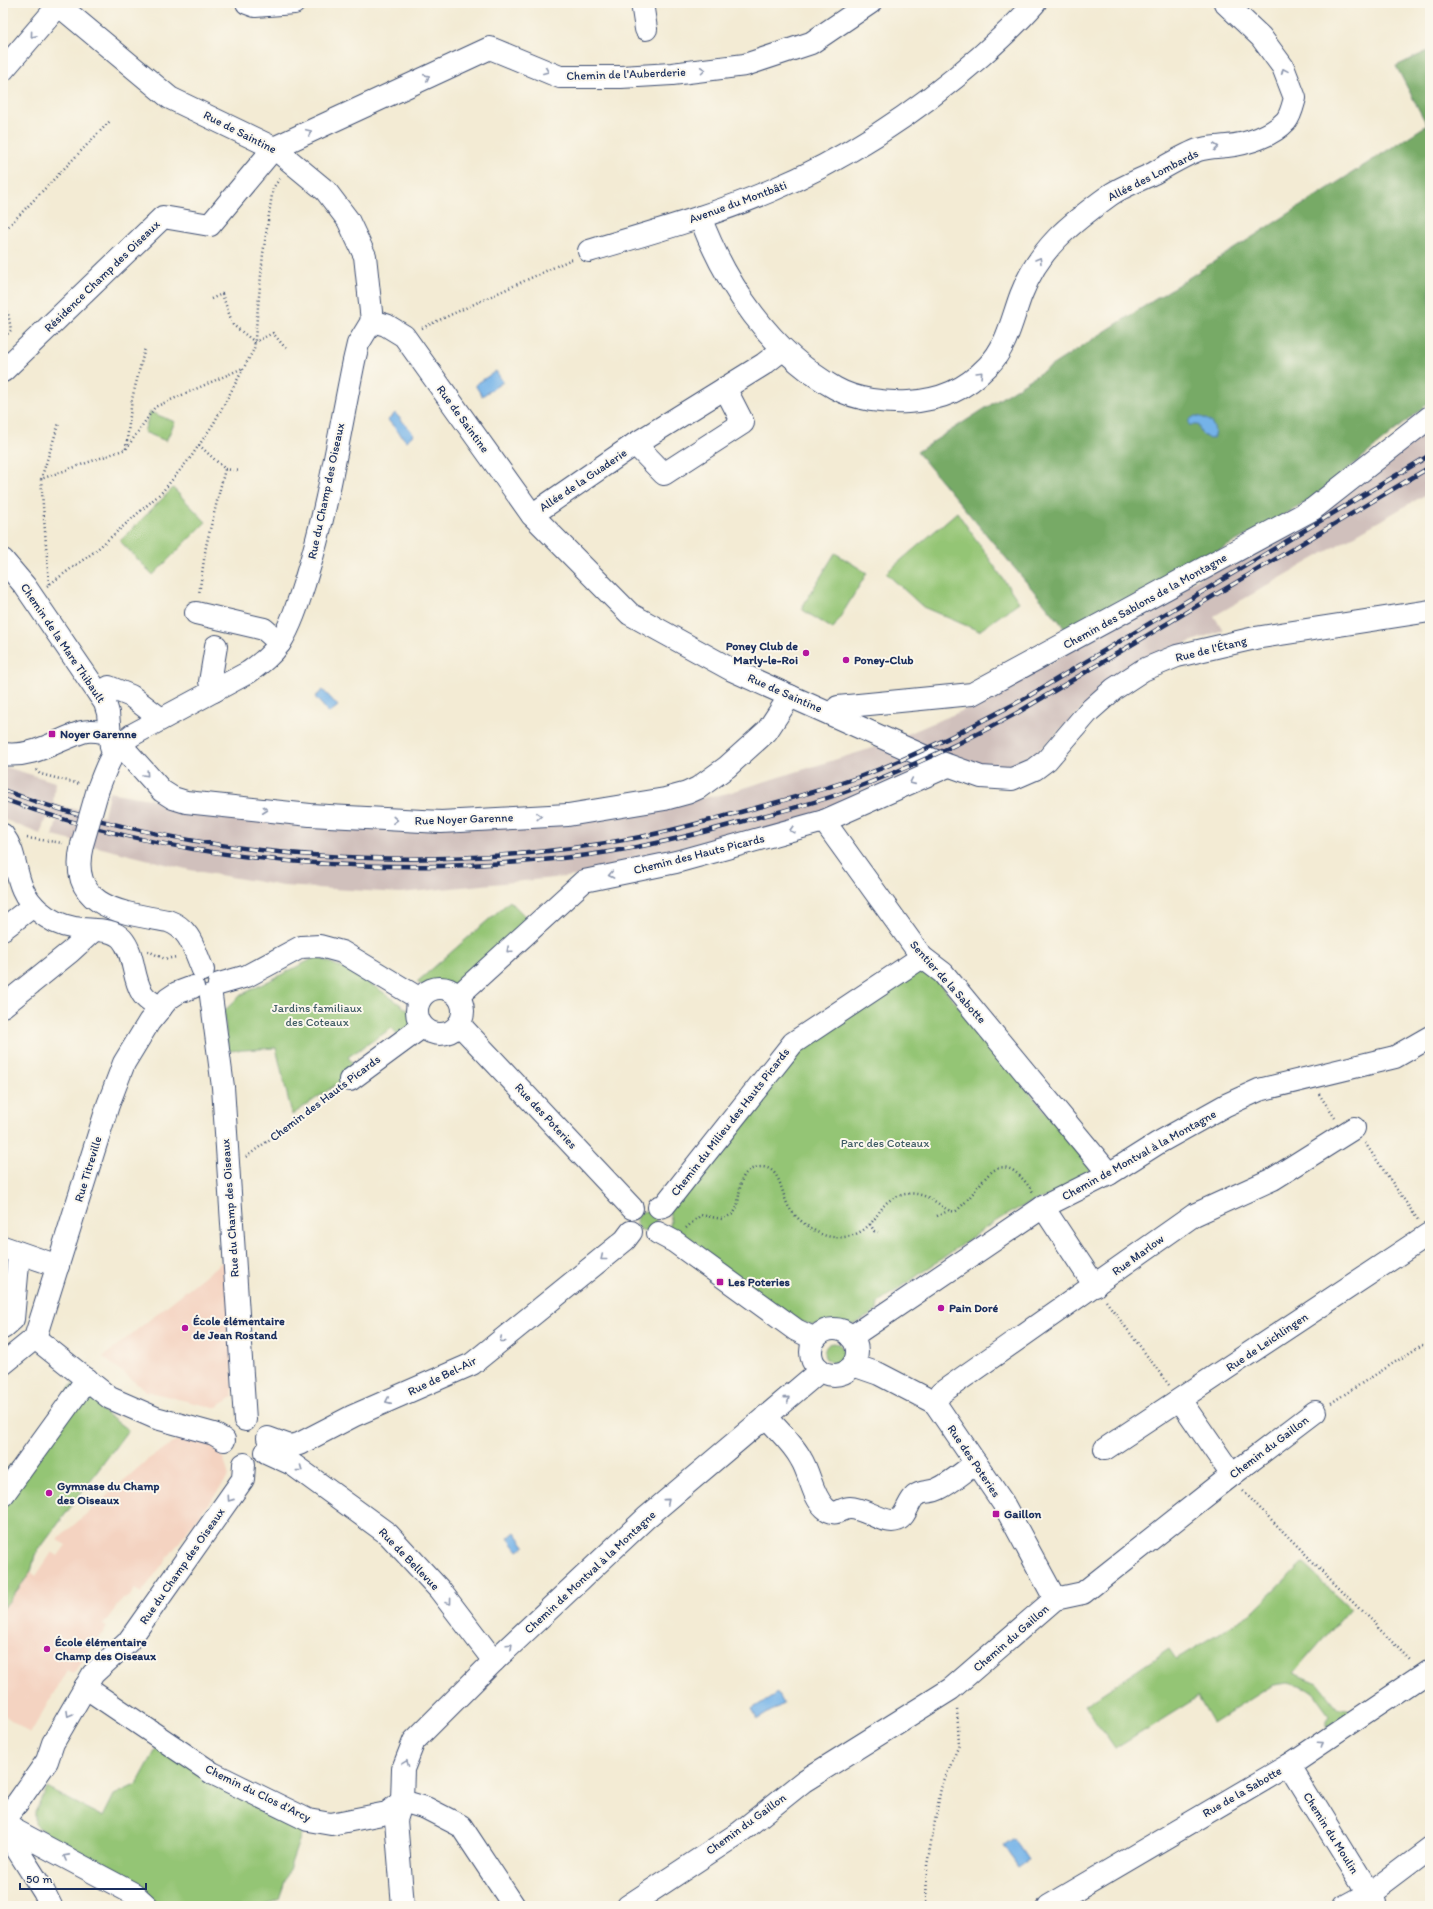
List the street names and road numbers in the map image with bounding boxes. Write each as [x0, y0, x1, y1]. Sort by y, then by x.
street label: Chemin de l'Auberderie [566, 65, 686, 83]
street label: Rue de Saintine [201, 108, 279, 157]
street label: Allée des Lombards [1105, 146, 1201, 204]
street label: Avenue du Montbâti [687, 178, 789, 226]
street label: Résidence Champ des Oiseaux [41, 217, 163, 335]
street label: Rue de Saintine [434, 383, 492, 456]
street label: Rue du Champ des Oiseaux [305, 421, 347, 560]
street label: Allée de la Guaderie [537, 445, 630, 514]
street label: Chemin des Sablons de la Montagne [1061, 550, 1230, 652]
street label: Chemin de la Mare Thibault [18, 581, 109, 706]
street label: Rue de l'Étang [1174, 633, 1249, 665]
street label: Rue de Saintine [746, 670, 825, 716]
street label: Rue Noyer Garenne [414, 810, 514, 828]
street label: Chemin des Hauts Picards [632, 831, 766, 877]
street label: Sentier de la Sabotte [907, 938, 989, 1027]
street label: Chemin du Milieu des Hauts Picards [668, 1045, 792, 1199]
street label: Chemin des Hauts Picards [267, 1052, 383, 1144]
street label: Rue des Poteries [512, 1080, 580, 1152]
street label: Chemin de Montval à la Montagne [1060, 1107, 1219, 1203]
street label: Rue Titreville [71, 1134, 105, 1204]
street label: Rue du Champ des Oiseaux [218, 1138, 242, 1278]
street label: Rue Marlow [1109, 1232, 1167, 1278]
street label: Rue de Leichlingen [1223, 1309, 1311, 1375]
street label: Rue de Bel-Air [405, 1353, 479, 1399]
street label: Chemin du Gaillon [1227, 1413, 1311, 1481]
street label: Rue des Poteries [945, 1422, 1003, 1500]
street label: Rue du Champ des Oiseaux [136, 1505, 228, 1627]
street label: Chemin de Montval à la Montagne [522, 1507, 659, 1636]
street label: Rue de Bellevue [376, 1525, 442, 1593]
street label: Chemin du Gaillon [970, 1601, 1052, 1675]
street label: Chemin du Clos d'Arcy [203, 1761, 313, 1825]
street label: Rue de la Sabotte [1200, 1764, 1284, 1820]
street label: Chemin du Gaillon [703, 1790, 789, 1858]
street label: Chemin du Moulin [1300, 1790, 1362, 1877]

